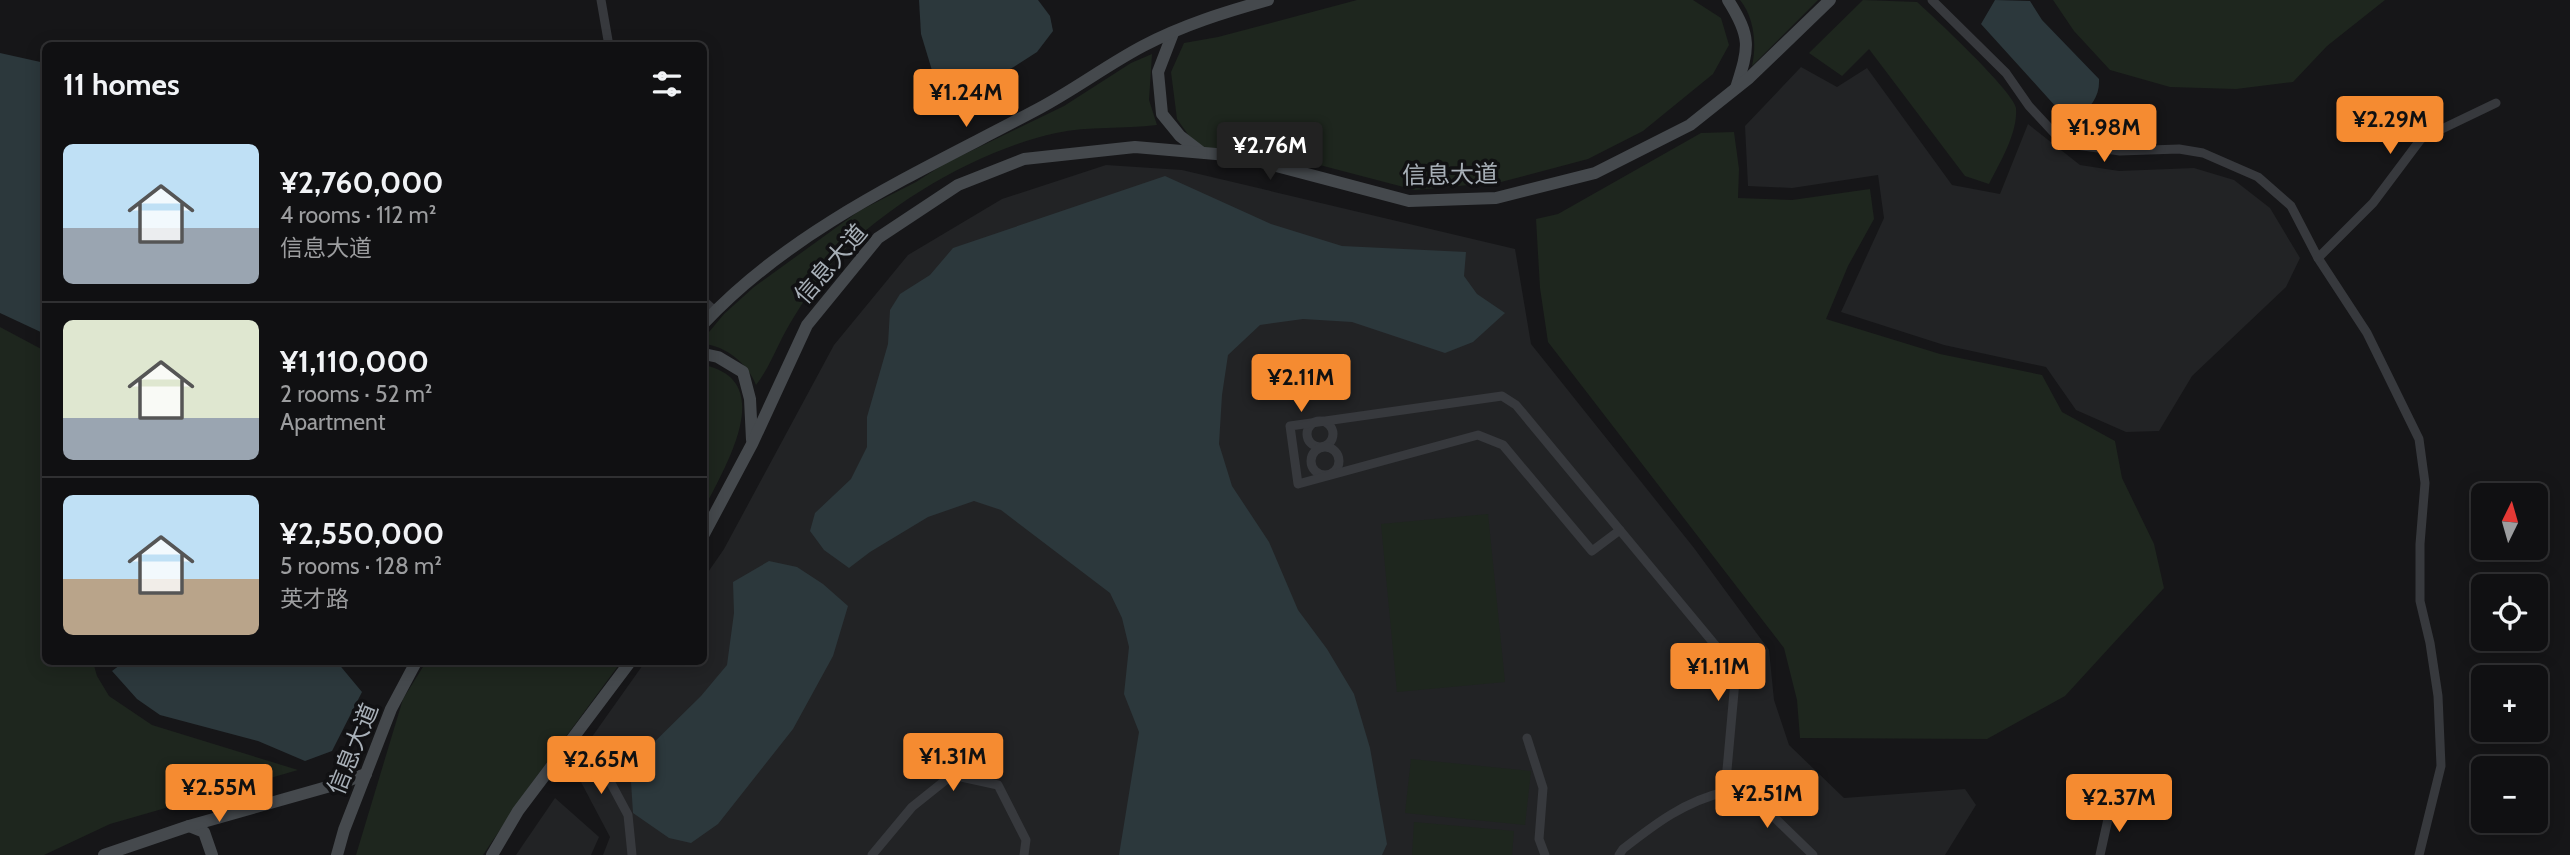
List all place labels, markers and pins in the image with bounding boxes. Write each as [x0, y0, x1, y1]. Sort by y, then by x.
pin: ¥1.24M [909, 69, 1023, 129]
pin: ¥2.29M [2333, 96, 2447, 156]
pin: ¥1.98M [2047, 104, 2161, 164]
pin: ¥2.76M [1213, 122, 1327, 182]
pin: ¥2.11M [1244, 354, 1358, 414]
pin: ¥1.11M [1661, 644, 1775, 703]
pin: ¥1.31M [896, 734, 1010, 793]
pin: ¥2.65M [544, 736, 658, 796]
pin: ¥2.55M [162, 764, 276, 824]
pin: ¥2.51M [1710, 770, 1824, 830]
pin: ¥2.37M [2062, 774, 2176, 834]

